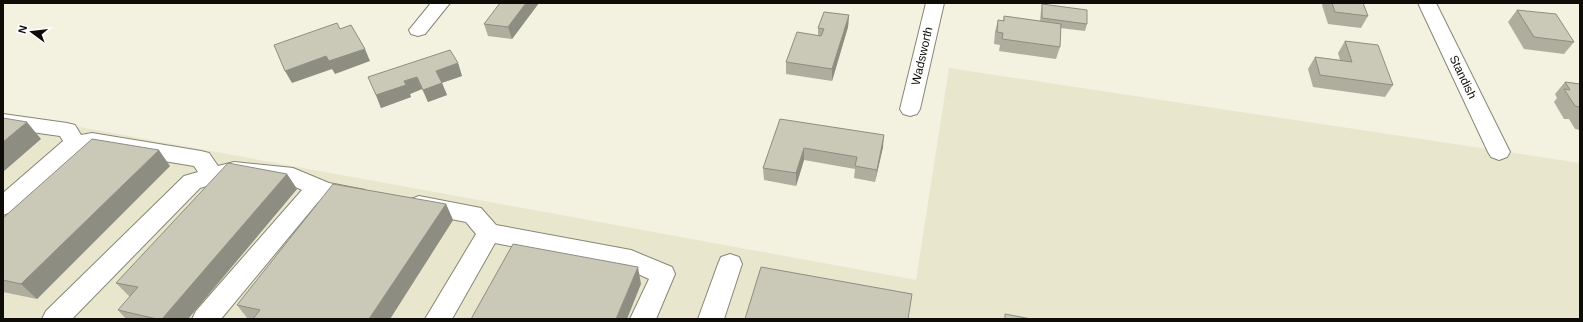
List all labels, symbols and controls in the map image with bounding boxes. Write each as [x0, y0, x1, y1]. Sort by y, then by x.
north arrow [12, 12, 52, 52]
text: N [16, 24, 29, 35]
street label: Wadsworth [908, 25, 936, 87]
street label: Standish [1446, 53, 1480, 101]

